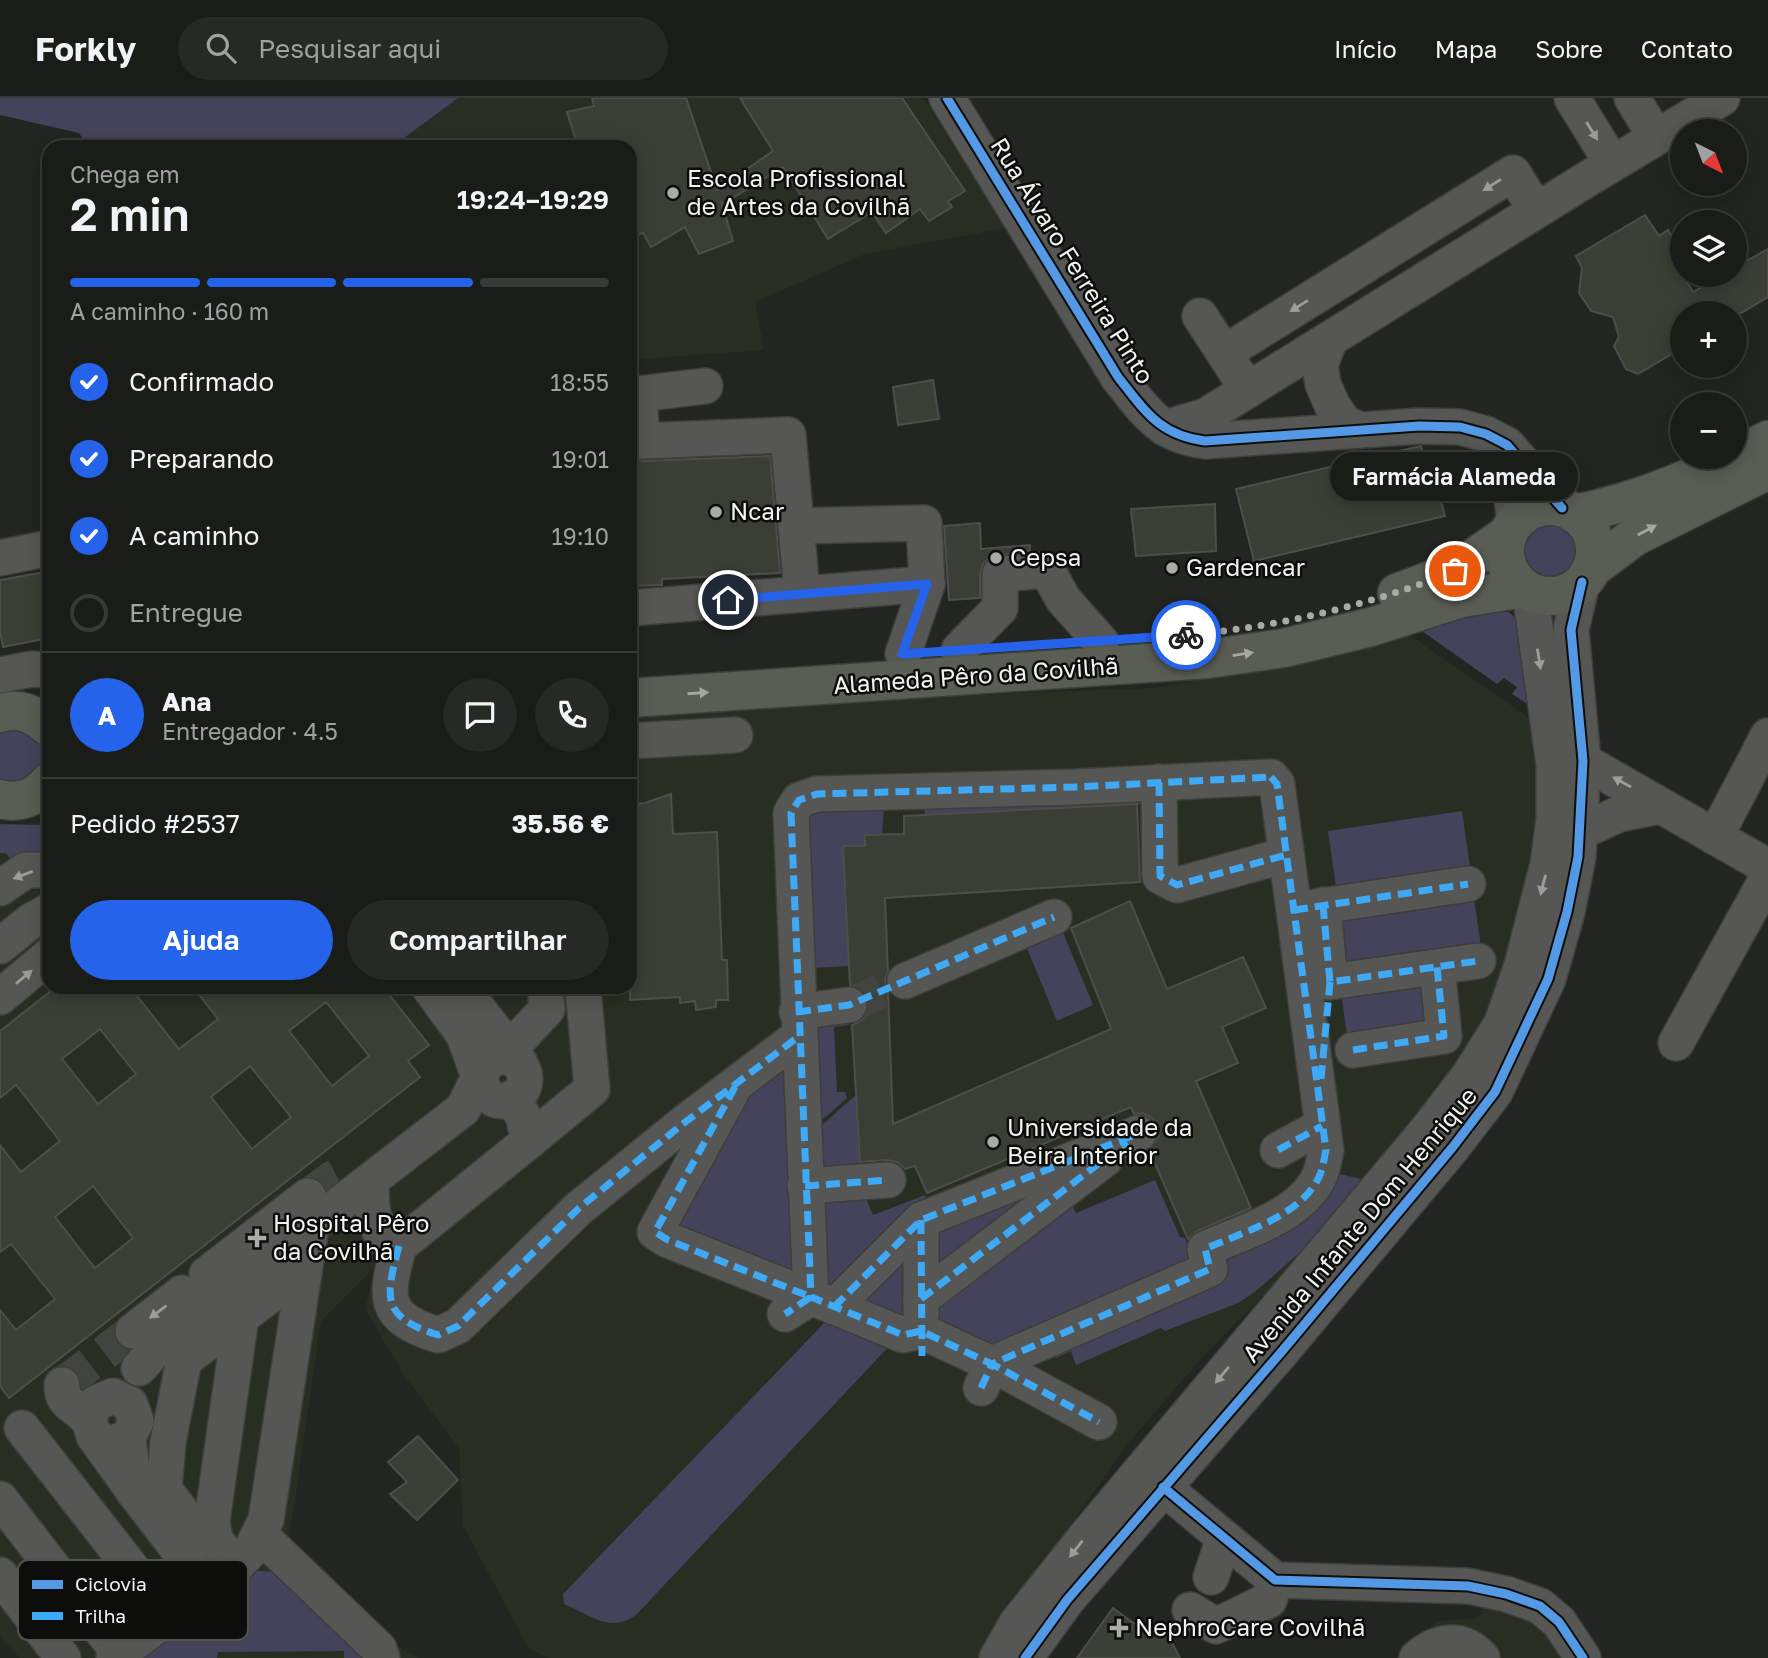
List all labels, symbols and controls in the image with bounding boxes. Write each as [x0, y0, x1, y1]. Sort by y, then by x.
search box [178, 17, 668, 80]
text: Forkly [35, 29, 136, 68]
icon: search [202, 29, 240, 67]
text: Pesquisar aqui [258, 33, 441, 64]
text: Início [1334, 34, 1397, 63]
text: Mapa [1435, 34, 1497, 63]
text: Sobre [1535, 34, 1603, 63]
text: Contato [1641, 34, 1733, 63]
north arrow [1670, 119, 1746, 196]
map controls [1670, 119, 1747, 469]
one-way arrow [1585, 121, 1598, 140]
street label: Rua Álvaro Ferreira Pinto [986, 132, 1161, 389]
text: Chega em [70, 160, 180, 188]
place label: Escola Profissional de Artes da Covilhã [687, 163, 910, 220]
one-way arrow [1483, 179, 1502, 192]
text: 19:24–19:29 [457, 184, 609, 215]
marker: Escola Profissional de Artes da Covilhã [665, 185, 681, 201]
text: 2 min [70, 186, 190, 241]
button: layers [1670, 210, 1747, 287]
text: A caminho · 160 m [70, 297, 269, 325]
one-way arrow [1290, 299, 1309, 312]
button: + [1670, 301, 1747, 378]
icon: check [70, 363, 108, 401]
text: Confirmado [129, 366, 274, 397]
text: 18:55 [550, 368, 609, 396]
button: − [1670, 392, 1747, 469]
icon: check [70, 440, 108, 478]
text: Preparando [129, 443, 274, 474]
text: 19:01 [552, 445, 609, 473]
callout: Farmácia Alameda [1331, 452, 1579, 501]
text: Farmácia Alameda [1352, 462, 1556, 490]
place label: Ncar [730, 496, 784, 525]
marker: Ncar [708, 504, 724, 520]
icon: check [70, 517, 108, 555]
text: A caminho [129, 520, 259, 551]
text: 19:10 [552, 522, 609, 550]
one-way arrow [1637, 524, 1657, 536]
pin [1425, 541, 1485, 601]
place label: Cepsa [1010, 542, 1081, 571]
marker: Cepsa [988, 550, 1004, 566]
place label: Gardencar [1186, 552, 1305, 581]
icon: bag [1436, 552, 1474, 590]
marker: Gardencar [1164, 560, 1180, 576]
pin [698, 570, 758, 630]
icon: home [709, 581, 747, 619]
text: Entregue [129, 597, 243, 628]
courier [1151, 600, 1221, 670]
icon: bike [1167, 616, 1205, 654]
one-way arrow [1232, 648, 1254, 659]
one-way arrow [1534, 648, 1545, 670]
street label: Alameda Pêro da Covilhã [832, 650, 1119, 699]
button: chat [443, 678, 517, 752]
button: phone [535, 678, 609, 752]
text: Ana [162, 686, 211, 717]
one-way arrow [687, 687, 709, 698]
text: A [98, 700, 116, 731]
text: Entregador · 4.5 [162, 717, 338, 745]
one-way arrow [1612, 776, 1632, 788]
text: Pedido #2537 [70, 808, 240, 839]
text: 35.56 € [512, 808, 609, 839]
one-way arrow [12, 869, 33, 880]
one-way arrow [1537, 874, 1548, 896]
button: Ajuda [70, 900, 333, 980]
button: Compartilhar [347, 900, 609, 980]
one-way arrow [16, 970, 33, 985]
street label: Avenida Infante Dom Henrique [1235, 1081, 1482, 1367]
place label: Universidade da Beira Interior [1007, 1112, 1192, 1169]
marker: Universidade da Beira Interior [985, 1134, 1001, 1150]
place label: Hospital Pêro da Covilhã [273, 1208, 429, 1265]
marker: Hospital Pêro da Covilhã [247, 1228, 267, 1248]
one-way arrow [149, 1305, 167, 1320]
one-way arrow [1215, 1367, 1230, 1384]
one-way arrow [1068, 1540, 1083, 1558]
legend [18, 1560, 248, 1640]
text: Ciclovia [75, 1572, 147, 1595]
text: Trilha [75, 1604, 126, 1627]
place label: NephroCare Covilhã [1135, 1612, 1365, 1641]
marker: NephroCare Covilhã [1109, 1618, 1129, 1638]

